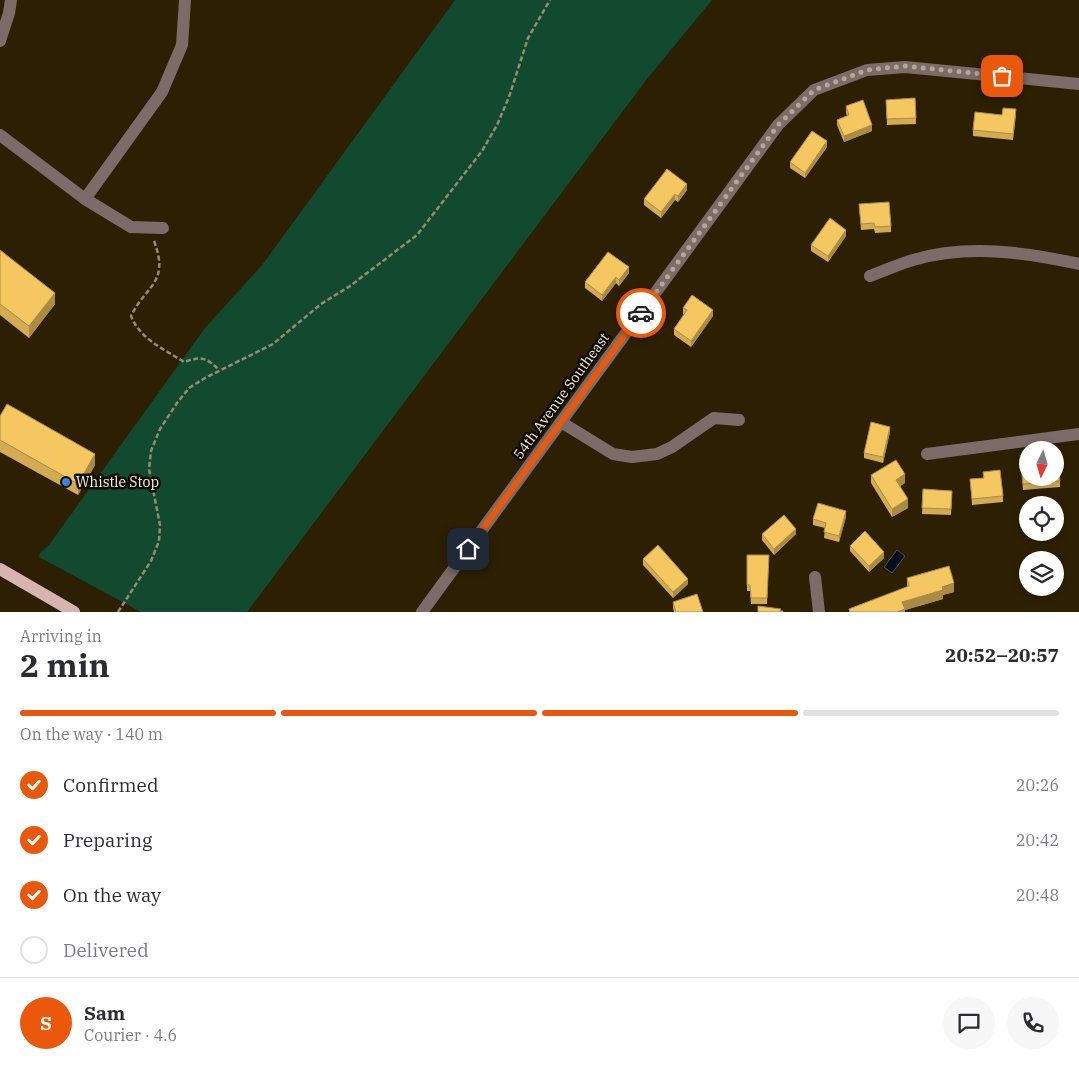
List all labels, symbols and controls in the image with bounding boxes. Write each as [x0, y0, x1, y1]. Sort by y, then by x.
pin [981, 55, 1023, 97]
icon: bag [988, 62, 1016, 90]
courier [616, 288, 666, 338]
icon: car [627, 299, 655, 327]
street label: 54th Avenue Southeast [509, 329, 613, 463]
north arrow [1019, 441, 1064, 486]
map controls [1019, 441, 1064, 596]
place label: Whistle Stop [76, 473, 159, 491]
marker: Whistle Stop [60, 476, 72, 488]
button: locate [1019, 496, 1064, 541]
pin [447, 528, 489, 570]
icon: home [454, 535, 482, 563]
button: layers [1019, 551, 1064, 596]
text: Arriving in [20, 626, 102, 646]
text: 20:52–20:57 [945, 643, 1059, 667]
text: 2 min [20, 644, 110, 686]
text: On the way · 140 m [20, 724, 163, 744]
icon: check [20, 771, 48, 799]
text: Confirmed [63, 773, 158, 797]
text: 20:26 [1016, 775, 1059, 795]
icon: check [20, 826, 48, 854]
text: Preparing [63, 828, 152, 852]
text: 20:42 [1016, 830, 1059, 850]
icon: check [20, 881, 48, 909]
text: On the way [63, 883, 161, 907]
text: 20:48 [1016, 885, 1059, 905]
text: Delivered [63, 938, 149, 962]
button: chat [943, 997, 995, 1049]
button: phone [1007, 997, 1059, 1049]
text: Sam [84, 1001, 125, 1025]
text: S [40, 1011, 52, 1035]
text: Courier · 4.6 [84, 1025, 177, 1045]

